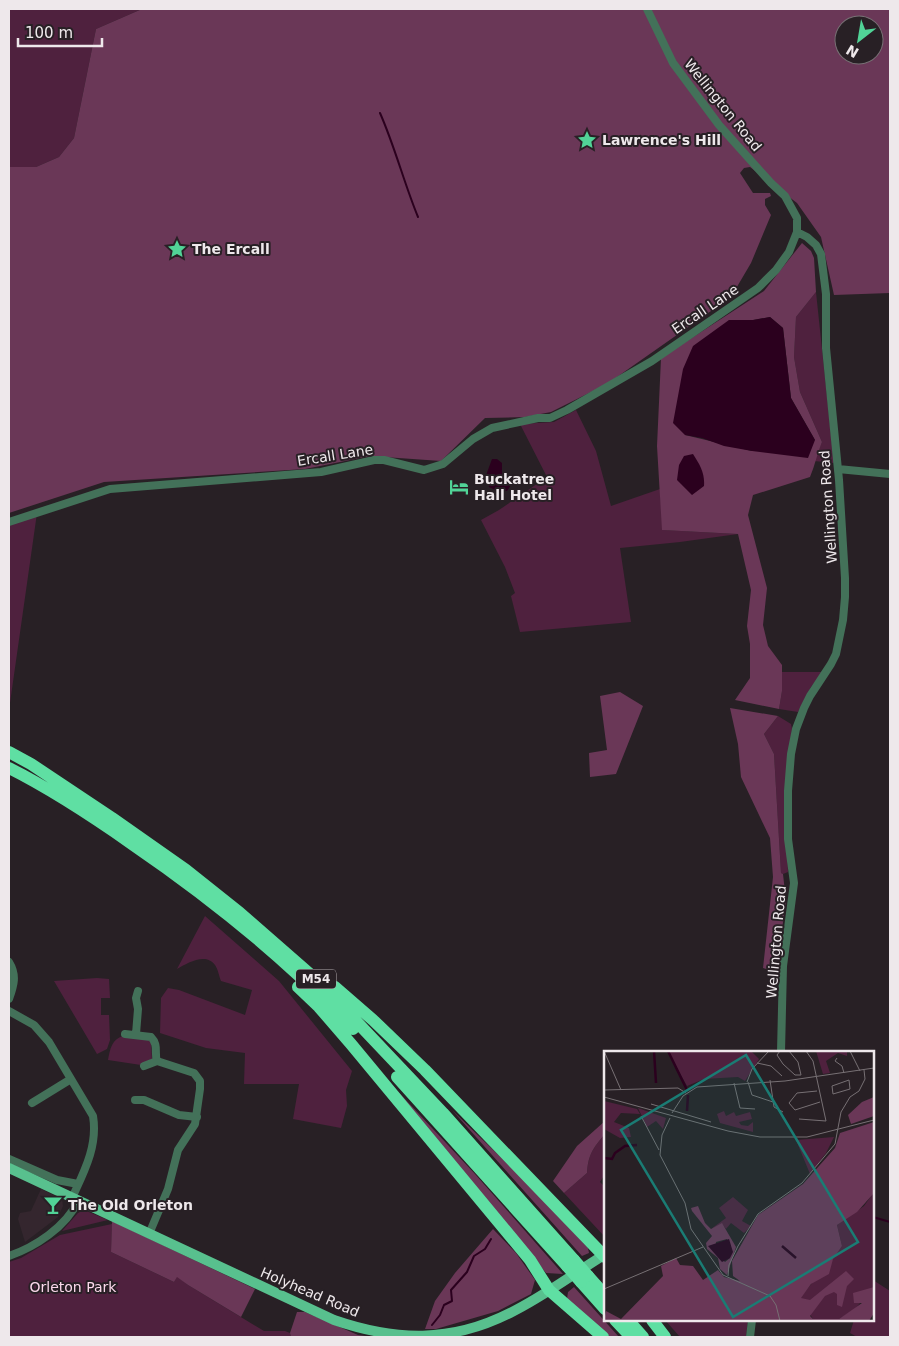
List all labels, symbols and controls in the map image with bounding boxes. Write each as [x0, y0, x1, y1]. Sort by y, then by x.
scale bar [18, 15, 101, 47]
north arrow [834, 15, 884, 65]
text: 100 m [25, 24, 73, 42]
text: N [843, 41, 861, 61]
street label: Wellington Road [681, 56, 765, 154]
place icon: Lawrence's Hill [576, 129, 598, 151]
place label: Lawrence's Hill [602, 132, 721, 148]
place icon: The Ercall [166, 238, 188, 260]
place label: The Ercall [192, 241, 270, 257]
street label: Ercall Lane [669, 281, 741, 337]
street label: Ercall Lane [296, 441, 374, 469]
street label: Wellington Road [816, 450, 840, 564]
place label: Buckatree Hall Hotel [474, 471, 554, 503]
hotel icon: Buckatree Hall Hotel [448, 476, 470, 498]
street label: Wellington Road [763, 885, 789, 999]
road number: M54 [296, 970, 336, 989]
inset map [604, 1051, 874, 1321]
bar icon: The Old Orleton [42, 1194, 64, 1216]
place label: The Old Orleton [68, 1197, 193, 1213]
street label: Holyhead Road [258, 1264, 362, 1320]
park label: Orleton Park [30, 1279, 117, 1295]

